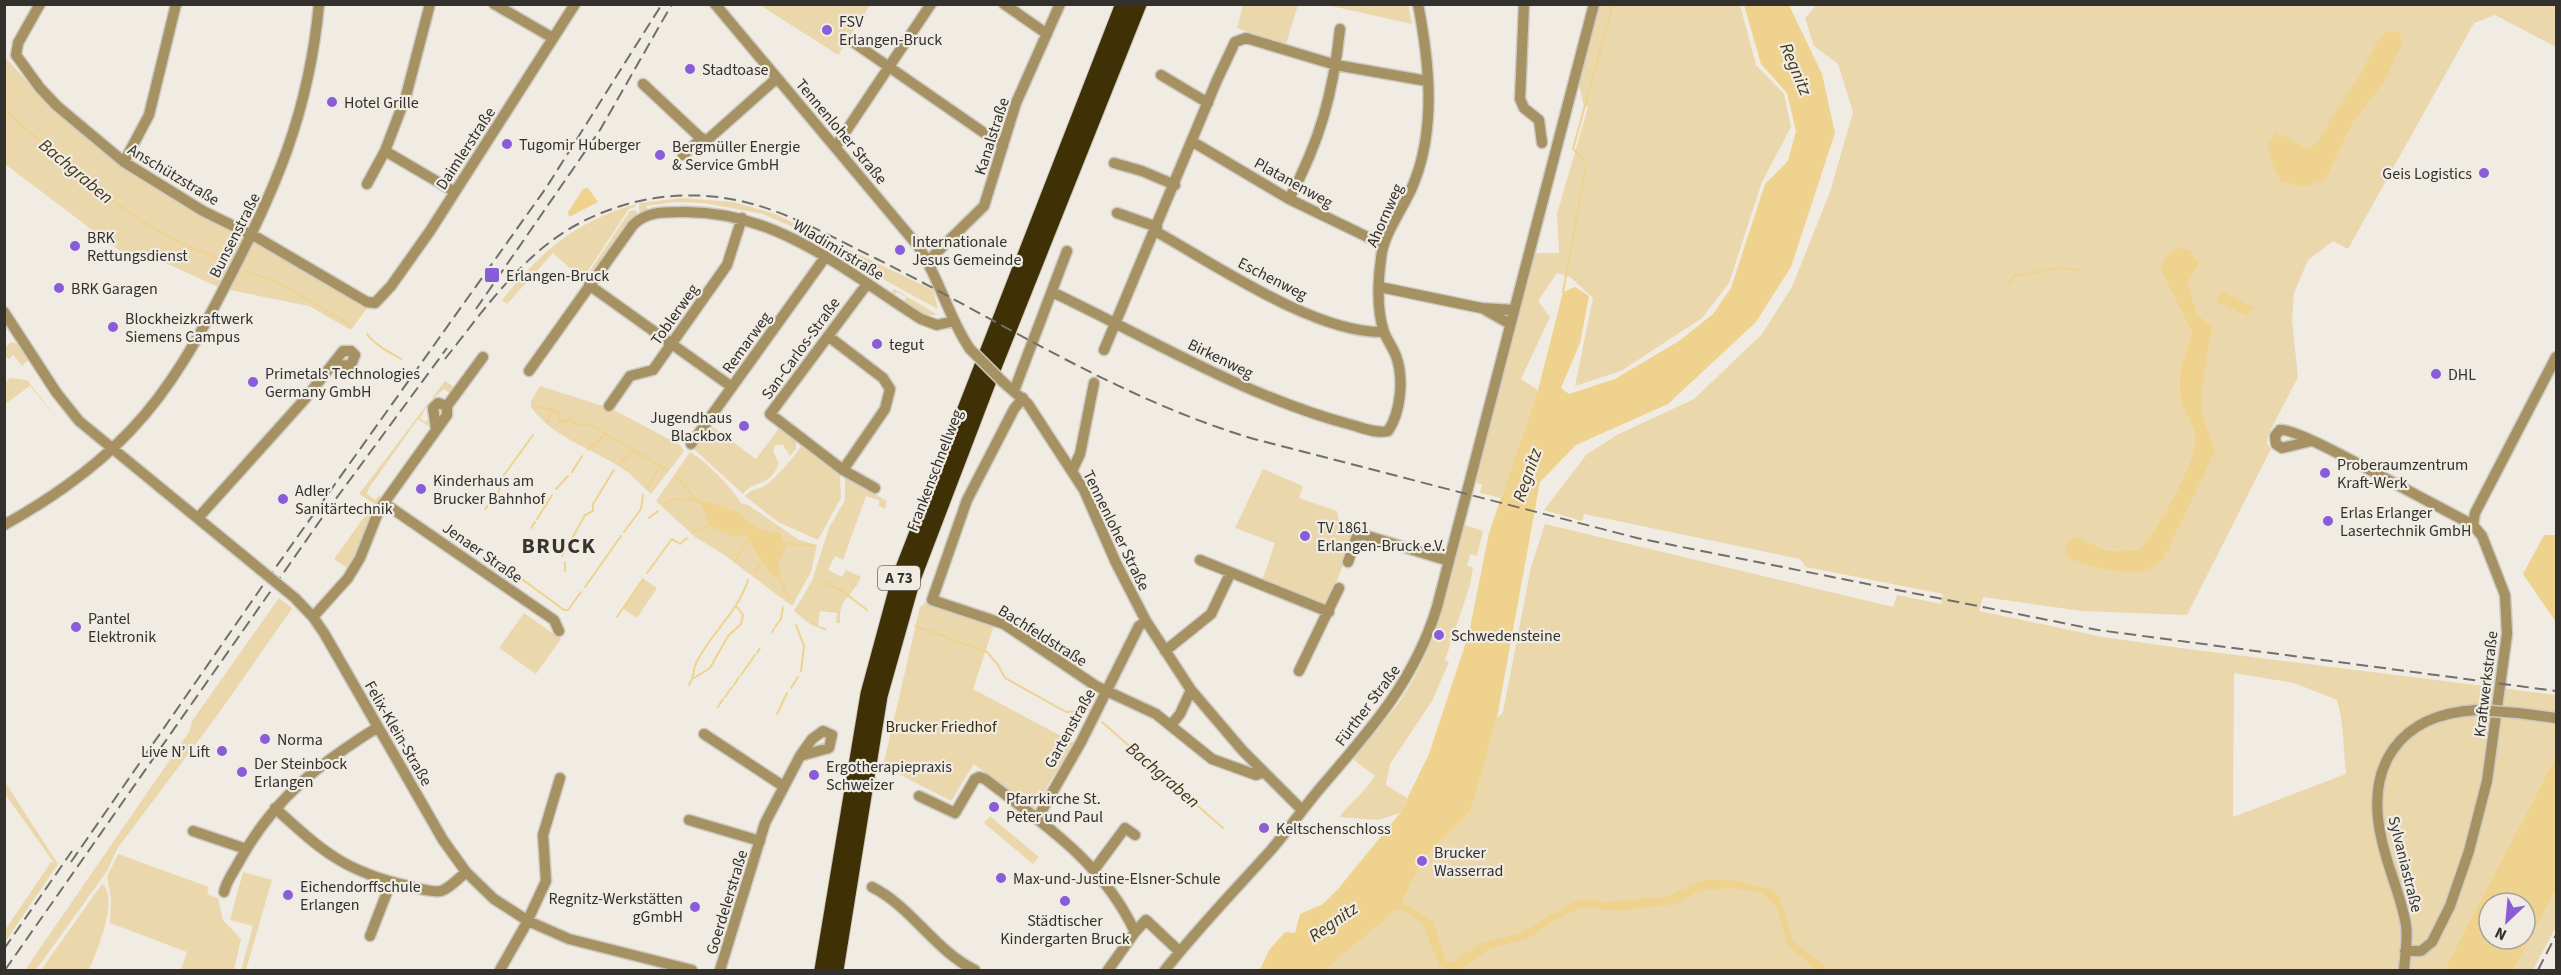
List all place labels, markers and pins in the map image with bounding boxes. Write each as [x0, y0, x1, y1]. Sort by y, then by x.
place label: FSV Erlangen-Bruck [839, 11, 942, 51]
marker: FSV Erlangen-Bruck [820, 23, 834, 37]
place label: Stadtoase [702, 59, 769, 81]
marker: Stadtoase [683, 62, 697, 76]
place label: Hotel Grille [344, 92, 419, 114]
marker: Hotel Grille [325, 95, 339, 109]
place label: Tugomir Huberger [519, 134, 641, 156]
place label: Bergmüller Energie & Service GmbH [672, 136, 800, 176]
marker: Tugomir Huberger [500, 137, 514, 151]
marker: Bergmüller Energie & Service GmbH [653, 148, 667, 162]
place label: Geis Logistics [2382, 163, 2472, 185]
marker: Geis Logistics [2477, 166, 2491, 180]
place label: BRK Rettungsdienst [87, 227, 188, 267]
place label: Internationale Jesus Gemeinde [912, 231, 1021, 271]
marker: BRK Rettungsdienst [68, 239, 82, 253]
marker: Internationale Jesus Gemeinde [893, 243, 907, 257]
place label: Erlangen-Bruck [506, 265, 609, 287]
marker: Erlangen-Bruck [483, 266, 501, 284]
place label: BRK Garagen [71, 278, 158, 300]
marker: BRK Garagen [52, 281, 66, 295]
place label: Blockheizkraftwerk Siemens Campus [125, 308, 253, 348]
marker: Blockheizkraftwerk Siemens Campus [106, 320, 120, 334]
place label: tegut [889, 334, 925, 356]
marker: tegut [870, 337, 884, 351]
place label: Primetals Technologies Germany GmbH [265, 363, 420, 403]
place label: DHL [2448, 364, 2476, 386]
marker: DHL [2429, 367, 2443, 381]
marker: Primetals Technologies Germany GmbH [246, 375, 260, 389]
place label: Jugendhaus Blackbox [650, 407, 732, 447]
marker: Jugendhaus Blackbox [737, 419, 751, 433]
place label: Proberaumzentrum Kraft-Werk [2337, 454, 2468, 494]
marker: Proberaumzentrum Kraft-Werk [2318, 466, 2332, 480]
place label: Kinderhaus am Brucker Bahnhof [433, 470, 547, 510]
place label: Adler Sanitärtechnik [295, 480, 393, 520]
marker: Kinderhaus am Brucker Bahnhof [414, 482, 428, 496]
marker: Adler Sanitärtechnik [276, 492, 290, 506]
place label: Erlas Erlanger Lasertechnik GmbH [2340, 502, 2471, 542]
marker: Erlas Erlanger Lasertechnik GmbH [2321, 514, 2335, 528]
place label: TV 1861 Erlangen-Bruck e.V. [1317, 517, 1446, 557]
marker: TV 1861 Erlangen-Bruck e.V. [1298, 529, 1312, 543]
place label: Pantel Elektronik [88, 608, 156, 648]
marker: Pantel Elektronik [69, 620, 83, 634]
place label: Schwedensteine [1451, 625, 1561, 647]
marker: Schwedensteine [1432, 628, 1446, 642]
place label: Norma [277, 729, 323, 751]
marker: Norma [258, 732, 272, 746]
place label: Live N’ Lift [141, 741, 210, 763]
marker: Live N’ Lift [215, 744, 229, 758]
place label: Der Steinbock Erlangen [254, 753, 347, 793]
place label: Ergotherapiepraxis Schweizer [826, 756, 952, 796]
marker: Der Steinbock Erlangen [235, 765, 249, 779]
marker: Ergotherapiepraxis Schweizer [807, 768, 821, 782]
place label: Pfarrkirche St. Peter und Paul [1006, 788, 1103, 828]
marker: Pfarrkirche St. Peter und Paul [987, 800, 1001, 814]
place label: Keltschenschloss [1276, 818, 1391, 840]
marker: Keltschenschloss [1257, 821, 1271, 835]
place label: Brucker Wasserrad [1434, 842, 1503, 882]
marker: Brucker Wasserrad [1415, 854, 1429, 868]
place label: Max-und-Justine-Elsner-Schule [1013, 868, 1221, 890]
marker: Max-und-Justine-Elsner-Schule [994, 871, 1008, 885]
place label: Eichendorffschule Erlangen [300, 876, 421, 916]
marker: Eichendorffschule Erlangen [281, 888, 295, 902]
place label: Regnitz-Werkstätten gGmbH [549, 888, 683, 928]
marker: Städtischer Kindergarten Bruck [1058, 894, 1072, 908]
marker: Regnitz-Werkstätten gGmbH [688, 900, 702, 914]
place label: Städtischer Kindergarten Bruck [1000, 910, 1130, 950]

